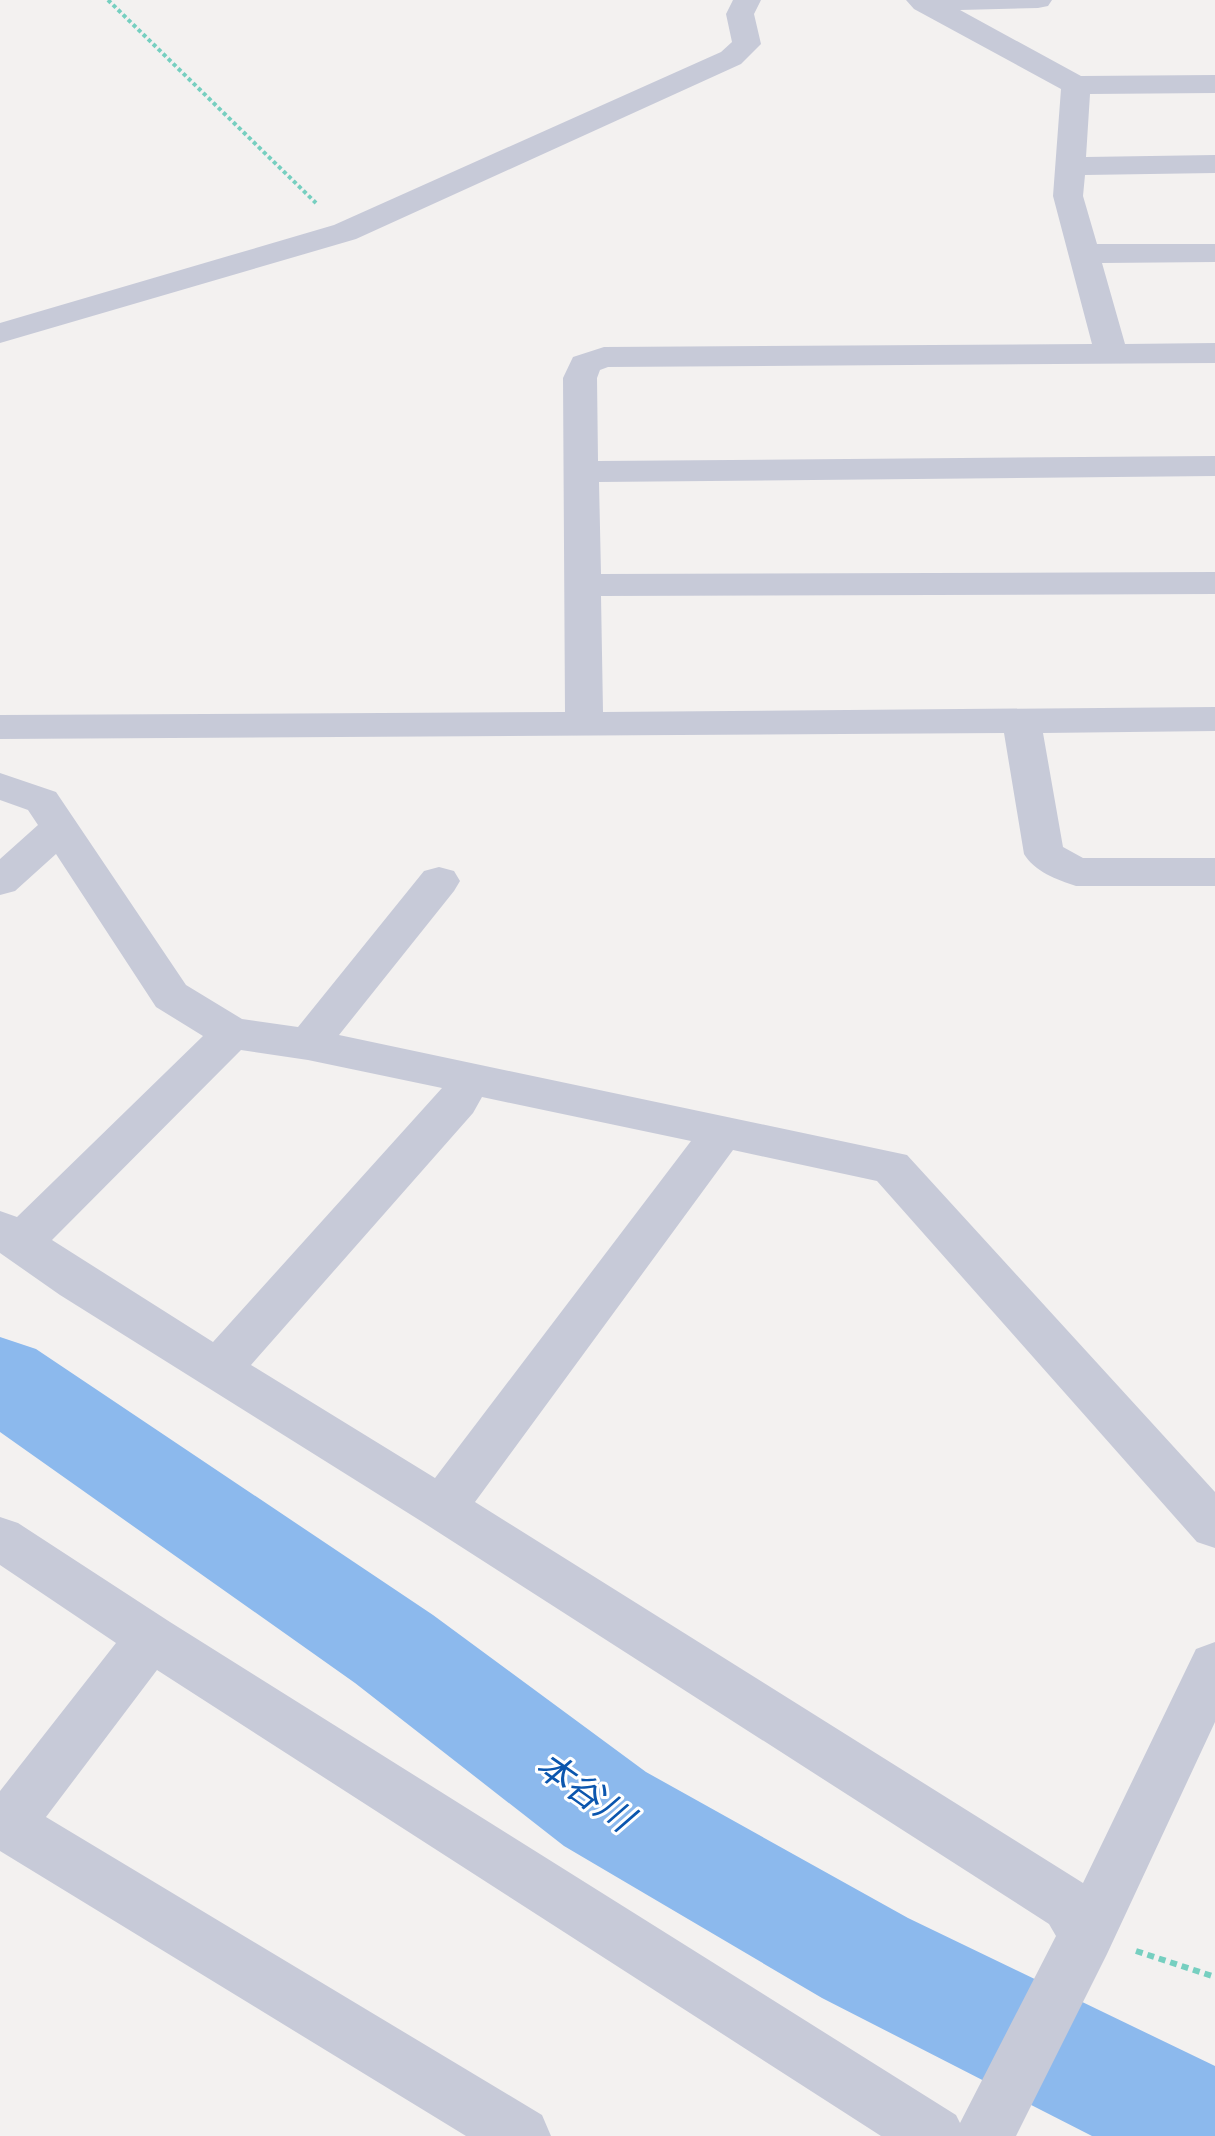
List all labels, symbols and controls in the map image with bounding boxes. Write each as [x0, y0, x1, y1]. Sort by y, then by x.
water label: 本谷川 [528, 1742, 645, 1842]

